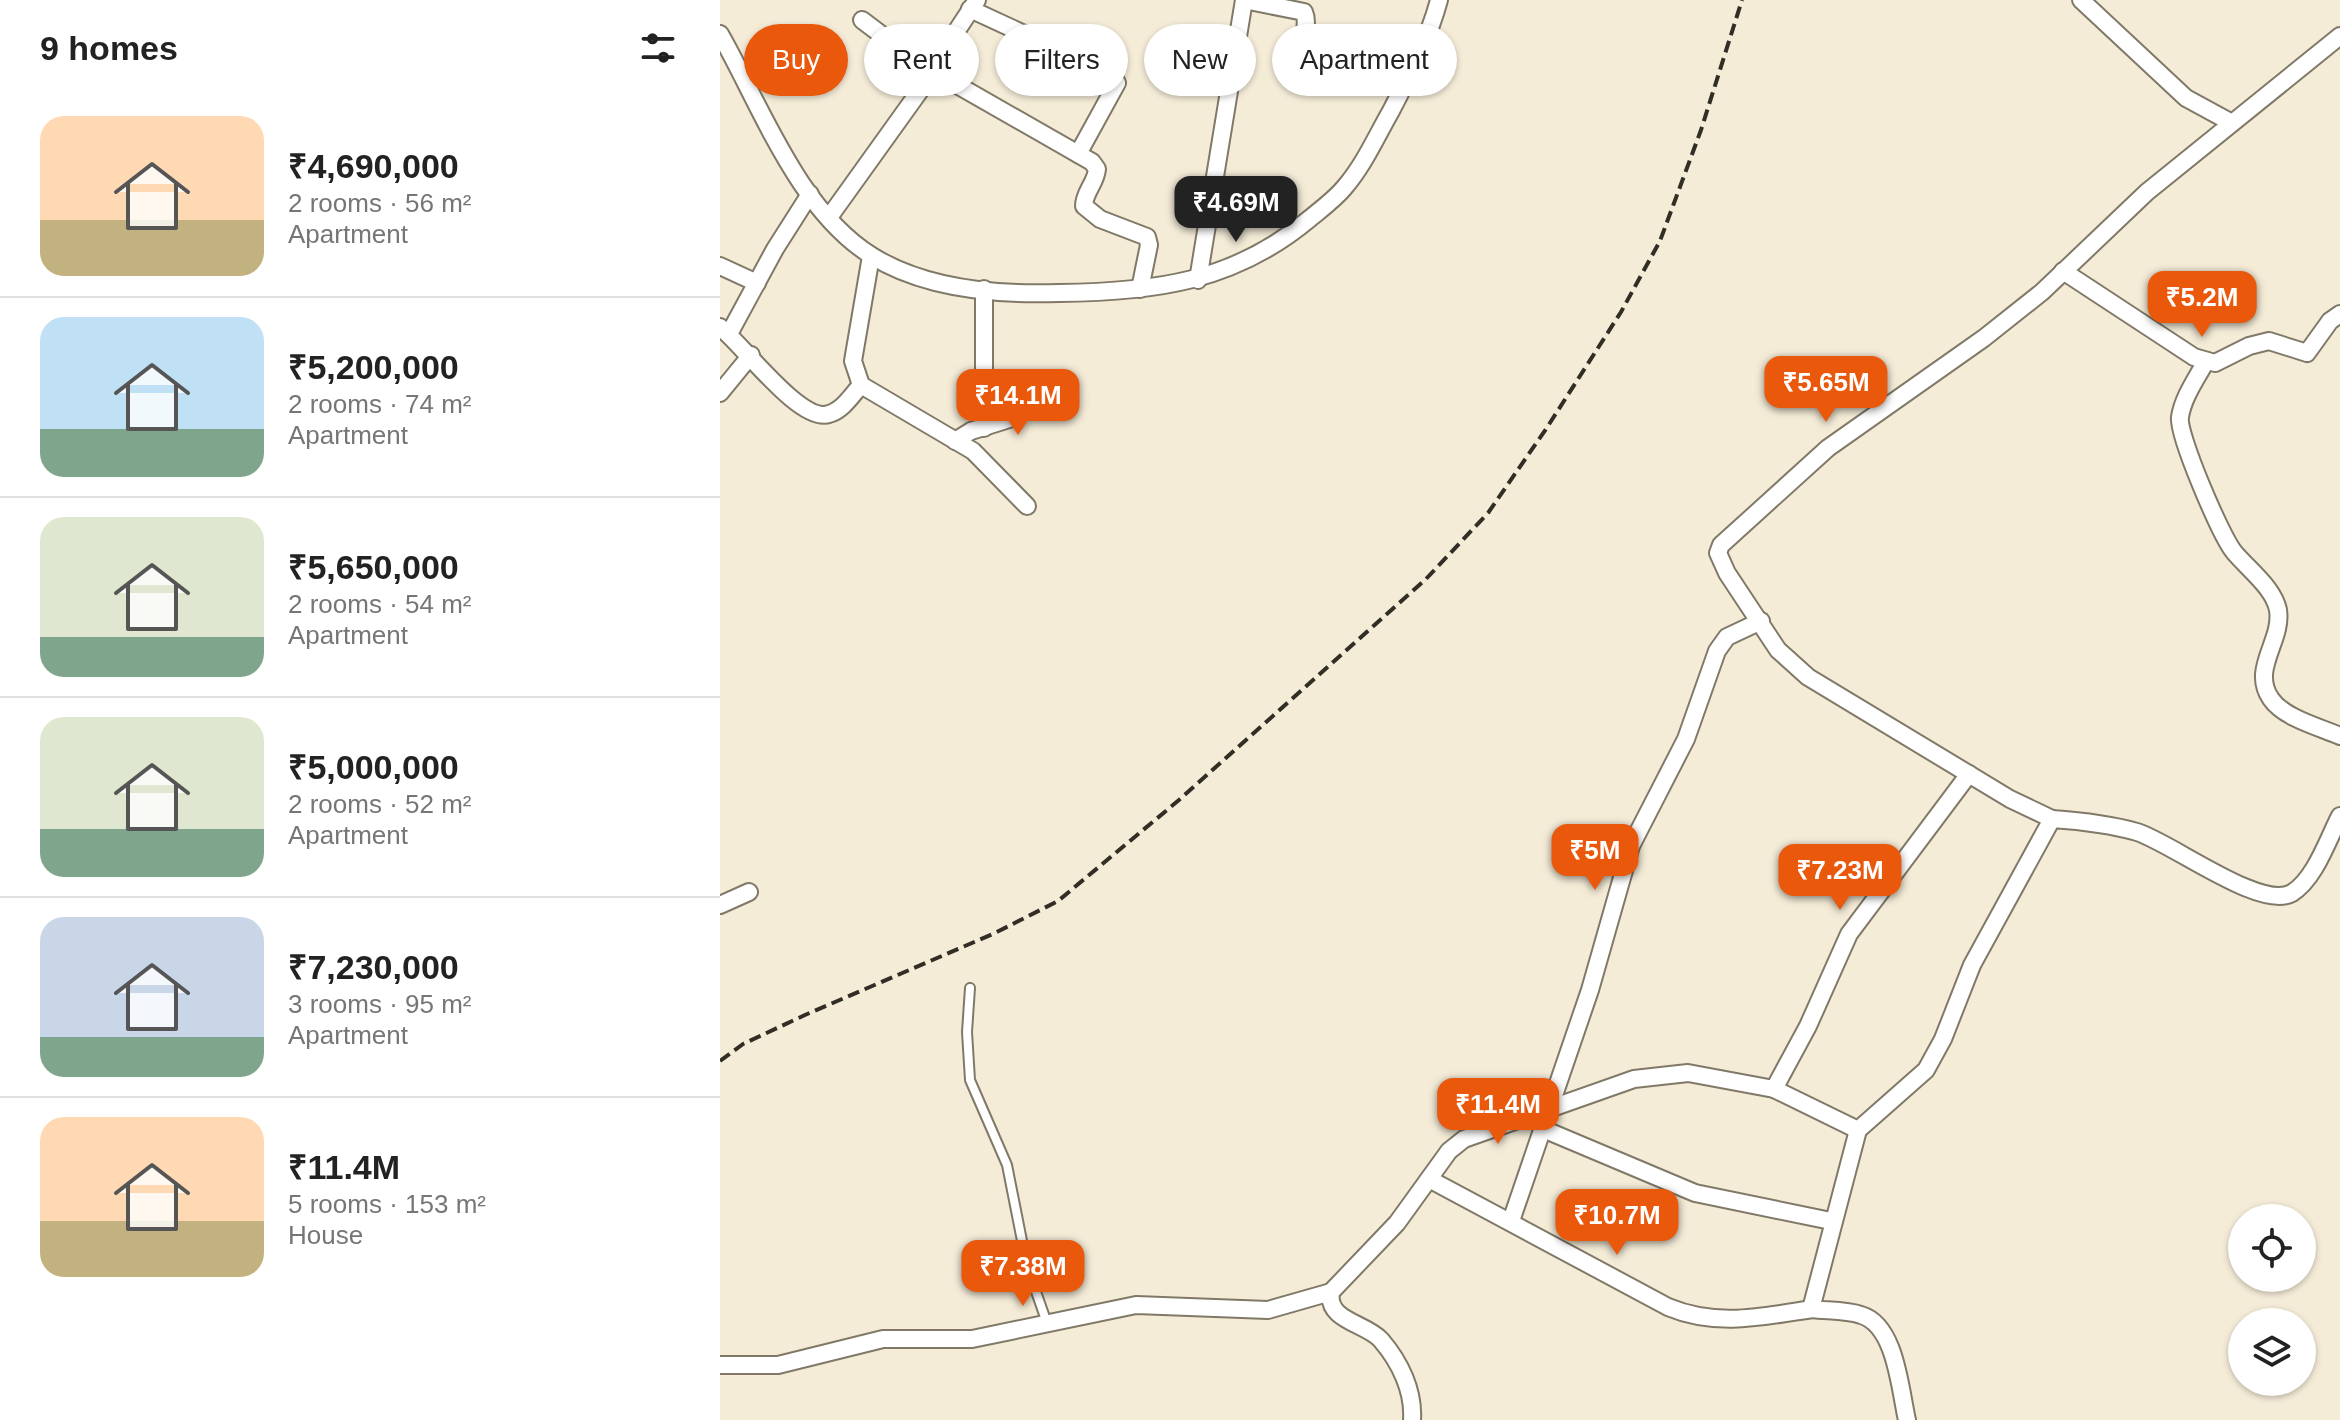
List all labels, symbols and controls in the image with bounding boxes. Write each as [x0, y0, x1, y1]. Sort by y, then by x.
chip: Buy [744, 24, 848, 96]
chip: Rent [864, 24, 979, 96]
chip: Filters [995, 24, 1128, 96]
chip: New [1144, 24, 1256, 96]
chip: Apartment [1272, 24, 1457, 96]
icon: filters [636, 26, 680, 70]
text: 9 homes [40, 29, 178, 67]
text: ₹4,690,000 [288, 147, 459, 185]
icon: home [104, 148, 200, 244]
pin: ₹4.69M [1171, 176, 1301, 244]
text: ₹4.69M [1192, 187, 1280, 217]
text: 2 rooms · 56 m² [288, 188, 472, 218]
text: Apartment [288, 219, 408, 249]
pin: ₹5.2M [2146, 271, 2258, 339]
text: ₹5.2M [2166, 282, 2238, 312]
text: ₹5,200,000 [288, 348, 459, 386]
icon: home [104, 349, 200, 445]
pin: ₹5.65M [1761, 356, 1891, 424]
text: ₹5.65M [1782, 367, 1870, 397]
pin: ₹14.1M [953, 369, 1083, 437]
text: ₹14.1M [974, 380, 1062, 410]
text: 2 rooms · 74 m² [288, 389, 472, 419]
text: Apartment [288, 420, 408, 450]
text: ₹5,650,000 [288, 548, 459, 586]
icon: home [104, 549, 200, 645]
text: 2 rooms · 54 m² [288, 589, 472, 619]
text: Apartment [288, 620, 408, 650]
text: ₹5,000,000 [288, 748, 459, 786]
icon: home [104, 749, 200, 845]
text: 2 rooms · 52 m² [288, 789, 472, 819]
text: Apartment [288, 820, 408, 850]
pin: ₹5M [1556, 824, 1634, 892]
text: ₹5M [1570, 835, 1621, 865]
pin: ₹7.23M [1775, 844, 1905, 912]
text: ₹7.23M [1796, 855, 1884, 885]
text: ₹7,230,000 [288, 948, 459, 986]
icon: home [104, 949, 200, 1045]
text: 3 rooms · 95 m² [288, 989, 472, 1019]
text: Apartment [288, 1020, 408, 1050]
pin: ₹11.4M [1433, 1078, 1563, 1146]
text: ₹11.4M [1455, 1089, 1541, 1119]
text: ₹11.4M [288, 1148, 400, 1186]
icon: home [104, 1149, 200, 1245]
text: 5 rooms · 153 m² [288, 1189, 486, 1219]
pin: ₹10.7M [1552, 1189, 1682, 1257]
text: ₹10.7M [1573, 1200, 1661, 1230]
map controls [2228, 1204, 2316, 1396]
button: locate [2228, 1204, 2316, 1292]
text: House [288, 1220, 363, 1250]
pin: ₹7.38M [958, 1240, 1088, 1308]
text: ₹7.38M [979, 1251, 1067, 1281]
button: layers [2228, 1308, 2316, 1396]

